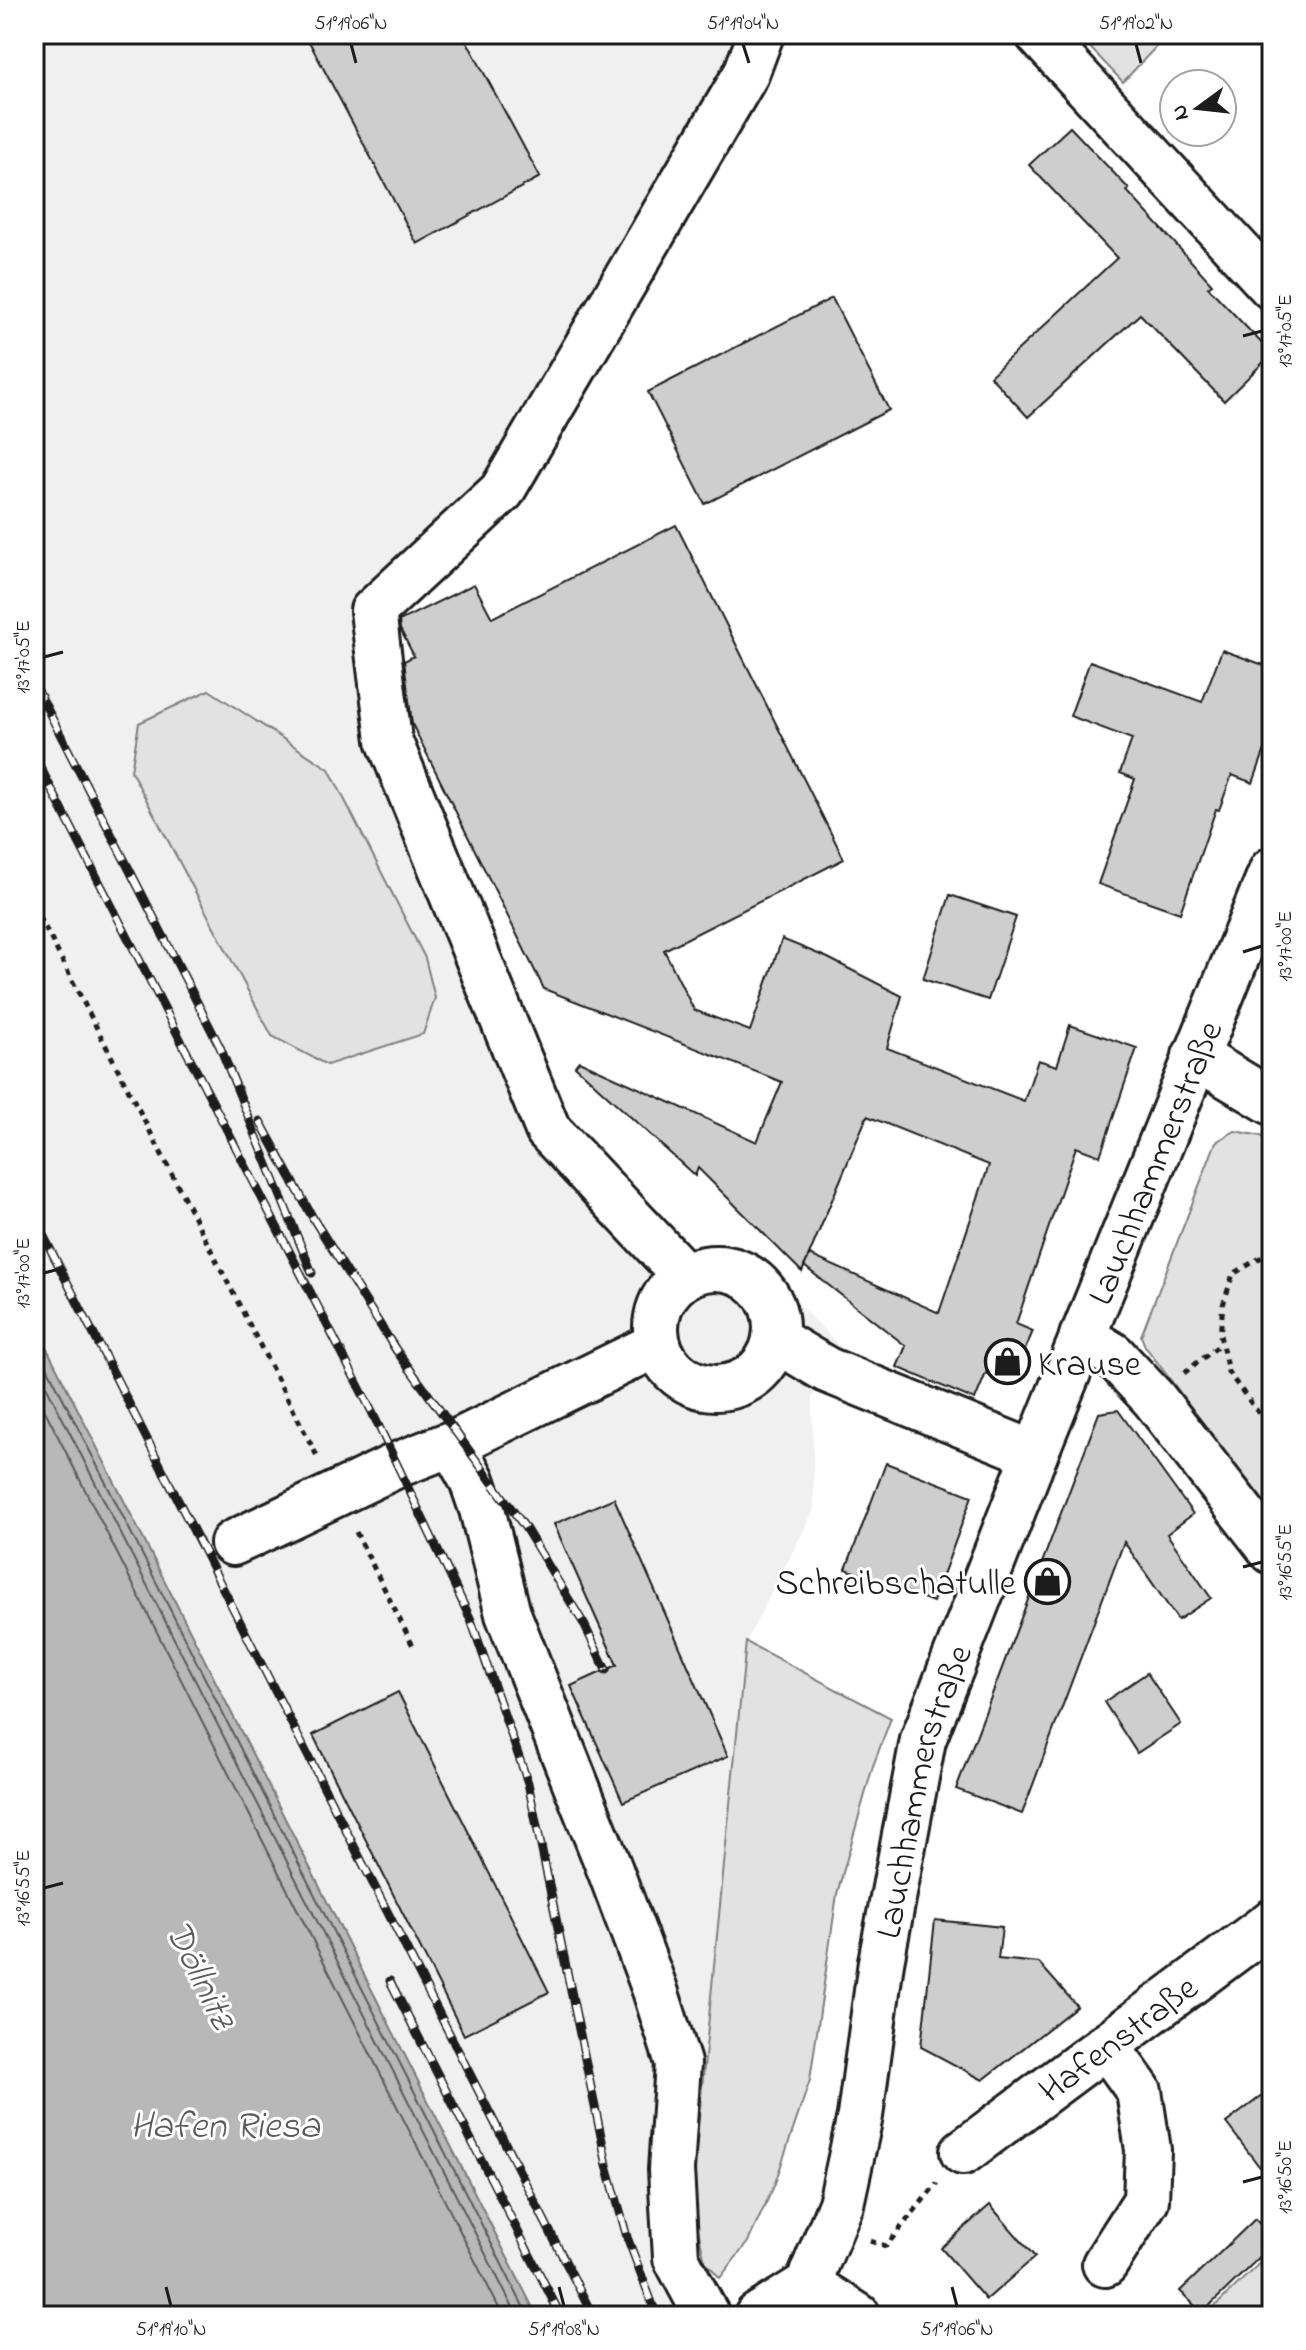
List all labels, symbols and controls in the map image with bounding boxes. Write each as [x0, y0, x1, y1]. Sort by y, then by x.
text: 51°19'06"N [314, 10, 388, 39]
text: 51°19'04"N [707, 10, 779, 39]
text: 51°19'02"N [1099, 10, 1173, 39]
north arrow [1158, 68, 1238, 148]
text: N [1164, 101, 1199, 124]
text: 13°17'05"E [1272, 294, 1301, 368]
text: 13°17'05"E [10, 620, 39, 694]
text: 13°17'00"E [1272, 911, 1301, 981]
street label: Lauchhammerstraße [1076, 1013, 1239, 1314]
text: 13°17'00"E [10, 1238, 39, 1308]
shop icon: Krause [983, 1338, 1031, 1386]
place label: Krause [1038, 1340, 1142, 1393]
text: 13°16'55"E [1272, 1524, 1301, 1600]
shop icon: Schreibschatulle [1023, 1557, 1071, 1605]
place label: Schreibschatulle [775, 1559, 1017, 1612]
street label: Lauchhammerstraße [864, 1637, 989, 1943]
text: 13°16'55"E [10, 1850, 39, 1926]
water label: Döllnitz [148, 1912, 249, 2041]
street label: Hafenstraße [1029, 1963, 1211, 2118]
water label: Hafen Riesa [130, 2100, 321, 2156]
text: 13°16'50"E [1272, 2140, 1301, 2214]
text: 51°19'10"N [136, 2316, 206, 2345]
text: 51°19'08"N [528, 2316, 600, 2345]
text: 51°19'06"N [920, 2316, 994, 2345]

